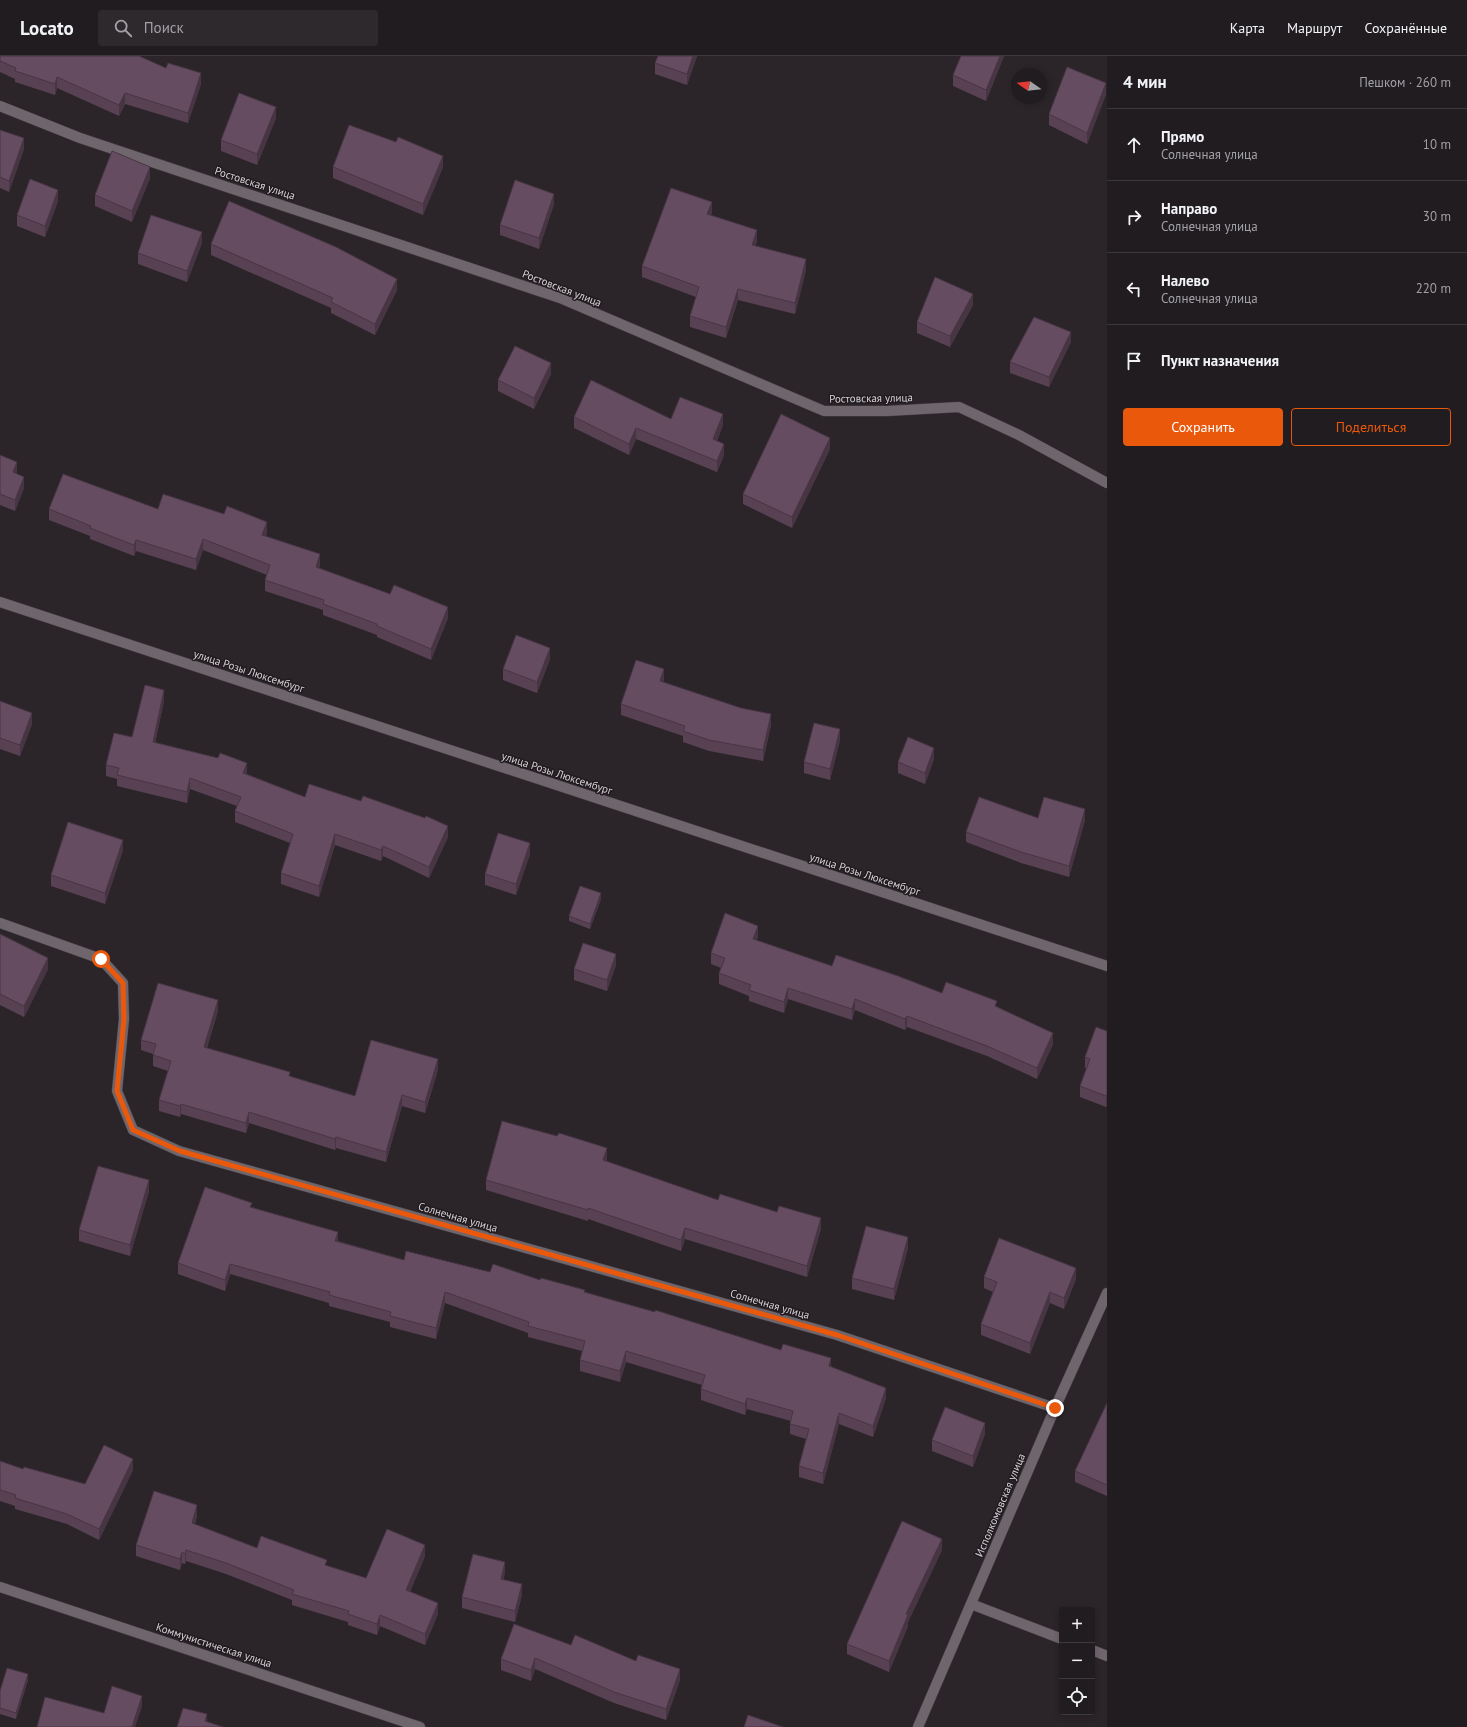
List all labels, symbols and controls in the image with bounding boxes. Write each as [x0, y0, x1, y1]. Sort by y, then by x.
search box [98, 10, 378, 46]
text: Locato [20, 16, 74, 40]
icon: search [112, 17, 134, 39]
text: Поиск [144, 18, 184, 37]
text: Карта [1230, 19, 1265, 37]
text: Маршрут [1287, 19, 1342, 37]
text: Сохранённые [1364, 19, 1447, 37]
north arrow [1011, 68, 1047, 104]
text: 4 мин [1123, 71, 1167, 93]
text: Пешком · 260 m [1359, 74, 1451, 91]
text: Прямо [1161, 127, 1204, 146]
icon: ahead [1123, 134, 1145, 156]
text: 10 m [1423, 136, 1451, 153]
text: Солнечная улица [1161, 146, 1258, 163]
street label: Ростовская улица [213, 163, 297, 203]
text: Направо [1161, 199, 1217, 218]
icon: right [1123, 206, 1145, 228]
text: 30 m [1423, 208, 1451, 225]
text: Солнечная улица [1161, 218, 1258, 235]
street label: Ростовская улица [520, 266, 604, 310]
text: Налево [1161, 271, 1209, 290]
icon: left [1123, 278, 1145, 300]
text: 220 m [1416, 280, 1451, 297]
text: Солнечная улица [1161, 290, 1258, 307]
icon: arrive [1123, 350, 1145, 372]
text: Пункт назначения [1161, 351, 1279, 370]
street label: Ростовская улица [829, 390, 913, 406]
button: Сохранить [1123, 408, 1283, 446]
button: Поделиться [1291, 408, 1451, 446]
street label: улица Розы Люксембург [192, 646, 307, 696]
street label: улица Розы Люксембург [500, 748, 615, 798]
street label: улица Розы Люксембург [808, 849, 923, 899]
route start [92, 950, 110, 968]
street label: Солнечная улица [417, 1199, 499, 1235]
street label: Солнечная улица [729, 1286, 811, 1322]
route end [1046, 1399, 1064, 1417]
street label: Исполкомовская улица [972, 1451, 1028, 1559]
map controls [1059, 1607, 1095, 1715]
button: + [1059, 1607, 1095, 1643]
street label: Коммунистическая улица [154, 1620, 274, 1670]
button: − [1059, 1643, 1095, 1679]
button: locate [1059, 1679, 1095, 1715]

